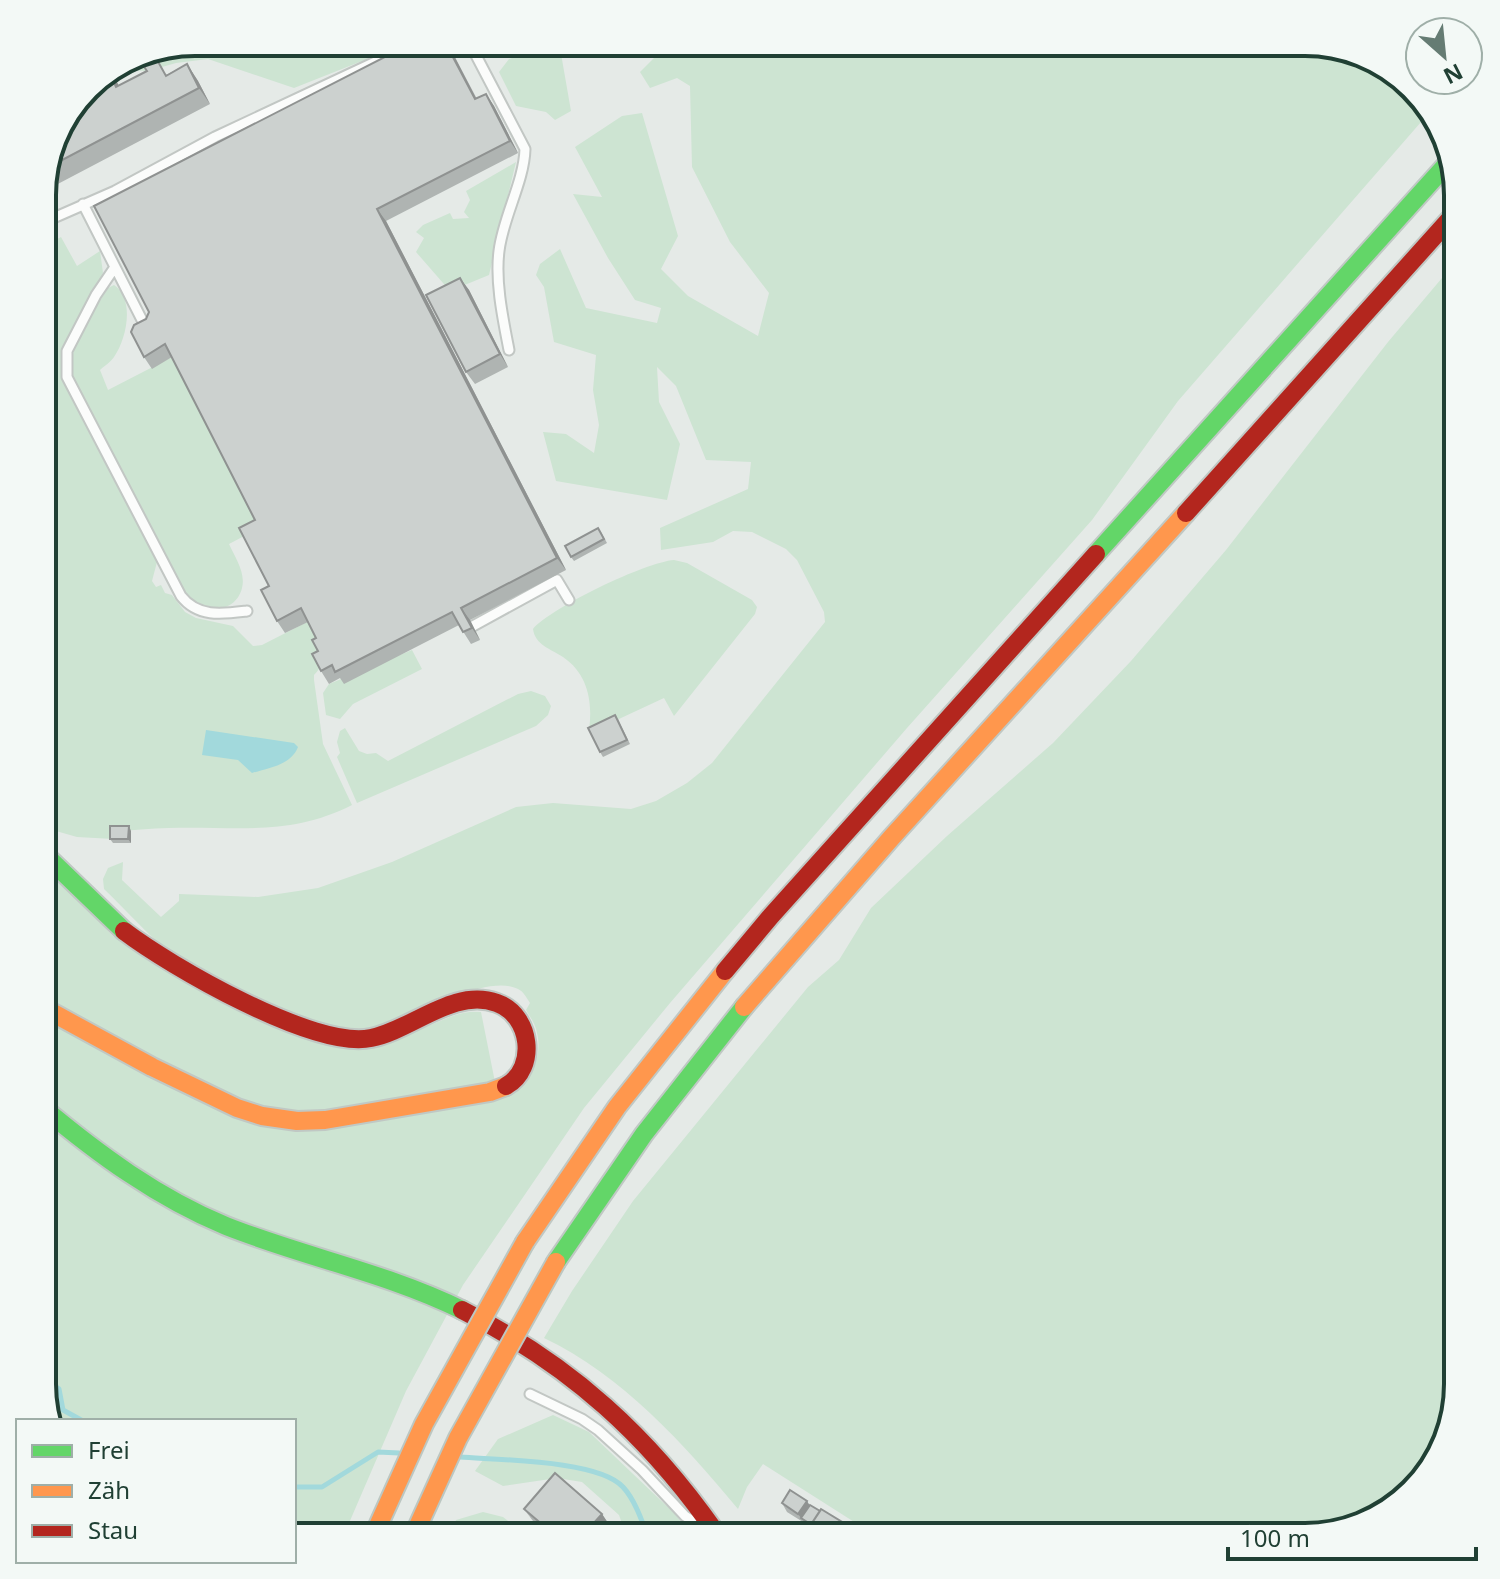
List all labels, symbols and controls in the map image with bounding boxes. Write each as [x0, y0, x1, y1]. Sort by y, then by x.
north arrow [1404, 16, 1484, 96]
text: N [1439, 57, 1468, 92]
legend [16, 1419, 296, 1563]
text: Frei [88, 1433, 130, 1466]
text: Zäh [88, 1473, 130, 1506]
scale bar [1228, 1511, 1476, 1561]
text: Stau [88, 1513, 138, 1546]
text: 100 m [1240, 1521, 1310, 1554]

